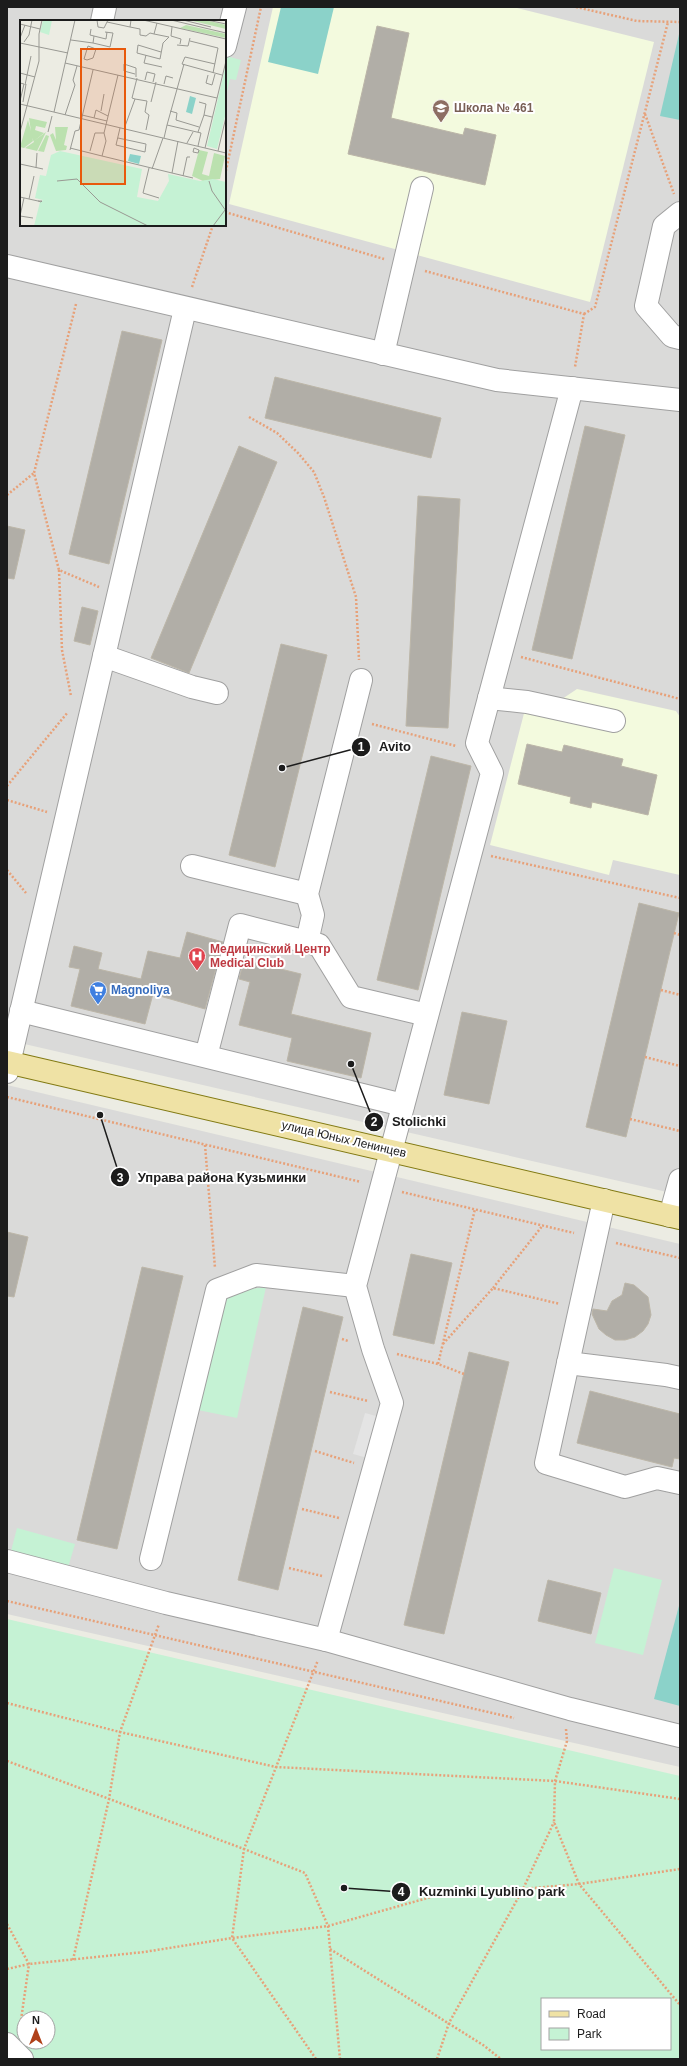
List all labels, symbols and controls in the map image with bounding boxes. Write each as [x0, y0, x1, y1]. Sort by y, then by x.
inset map [20, 20, 226, 226]
school or university icon: Школа № 461 [431, 98, 451, 123]
place label: Школа № 461 [454, 101, 534, 115]
callout: Avito [351, 734, 419, 759]
text: Avito [379, 739, 411, 754]
text: 1 [358, 740, 365, 754]
place label: Медицинский Центр Medical Club [210, 942, 330, 970]
hospital icon: Медицинский Центр Medical Club [187, 946, 207, 971]
supermarket icon: Magnoliya [88, 980, 108, 1005]
place label: Magnoliya [111, 983, 170, 997]
callout: Stolichki [364, 1109, 454, 1134]
text: Stolichki [392, 1114, 446, 1129]
text: 2 [371, 1115, 378, 1129]
street label: улица Юных Ленинцев [280, 1118, 408, 1160]
callout: Управа района Кузьминки [110, 1165, 315, 1190]
text: Управа района Кузьминки [138, 1170, 306, 1185]
text: 3 [117, 1171, 124, 1185]
callout: Kuzminki Lyublino park [391, 1879, 573, 1904]
text: Kuzminki Lyublino park [419, 1884, 566, 1899]
text: 4 [398, 1885, 405, 1899]
legend [541, 1998, 671, 2050]
text: Road [577, 2007, 606, 2021]
north arrow [16, 2010, 56, 2050]
text: N [32, 2014, 40, 2026]
text: Park [577, 2027, 603, 2041]

